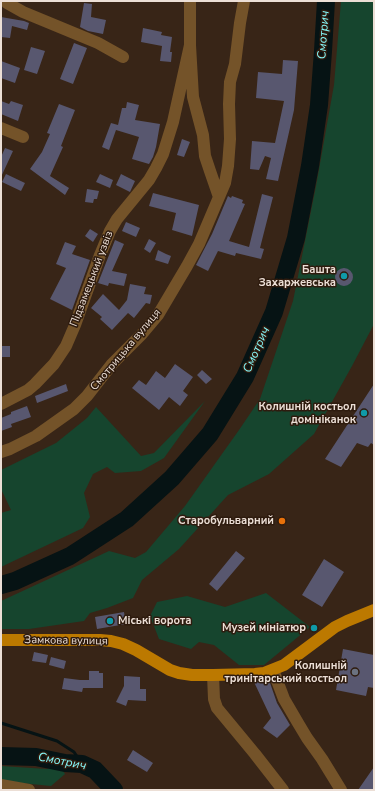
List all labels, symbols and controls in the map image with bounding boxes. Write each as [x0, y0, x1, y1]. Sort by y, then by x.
water label: Смотрич [315, 10, 333, 60]
street label: Підзамецький узвіз [68, 229, 116, 329]
place label: Башта Захаржевська [259, 263, 336, 289]
marker: Башта Захаржевська [339, 271, 349, 281]
street label: Смотрицька вулиця [88, 307, 164, 393]
water label: Смотрич [240, 325, 274, 375]
place label: Колишній костьол домініканок [258, 400, 356, 426]
marker: Колишній костьол домініканок [359, 408, 369, 418]
place label: Старобульварний [178, 514, 274, 528]
marker: Старобульварний [277, 516, 287, 526]
place label: Міські ворота [118, 614, 191, 628]
marker: Міські ворота [105, 616, 115, 626]
place label: Музей мініатюр [222, 621, 306, 635]
marker: Музей мініатюр [309, 623, 319, 633]
street label: Замкова вулиця [24, 634, 108, 648]
place label: Колишній тринітарський костьол [225, 659, 347, 685]
marker: Колишній тринітарський костьол [350, 667, 360, 677]
water label: Смотрич [37, 750, 87, 774]

